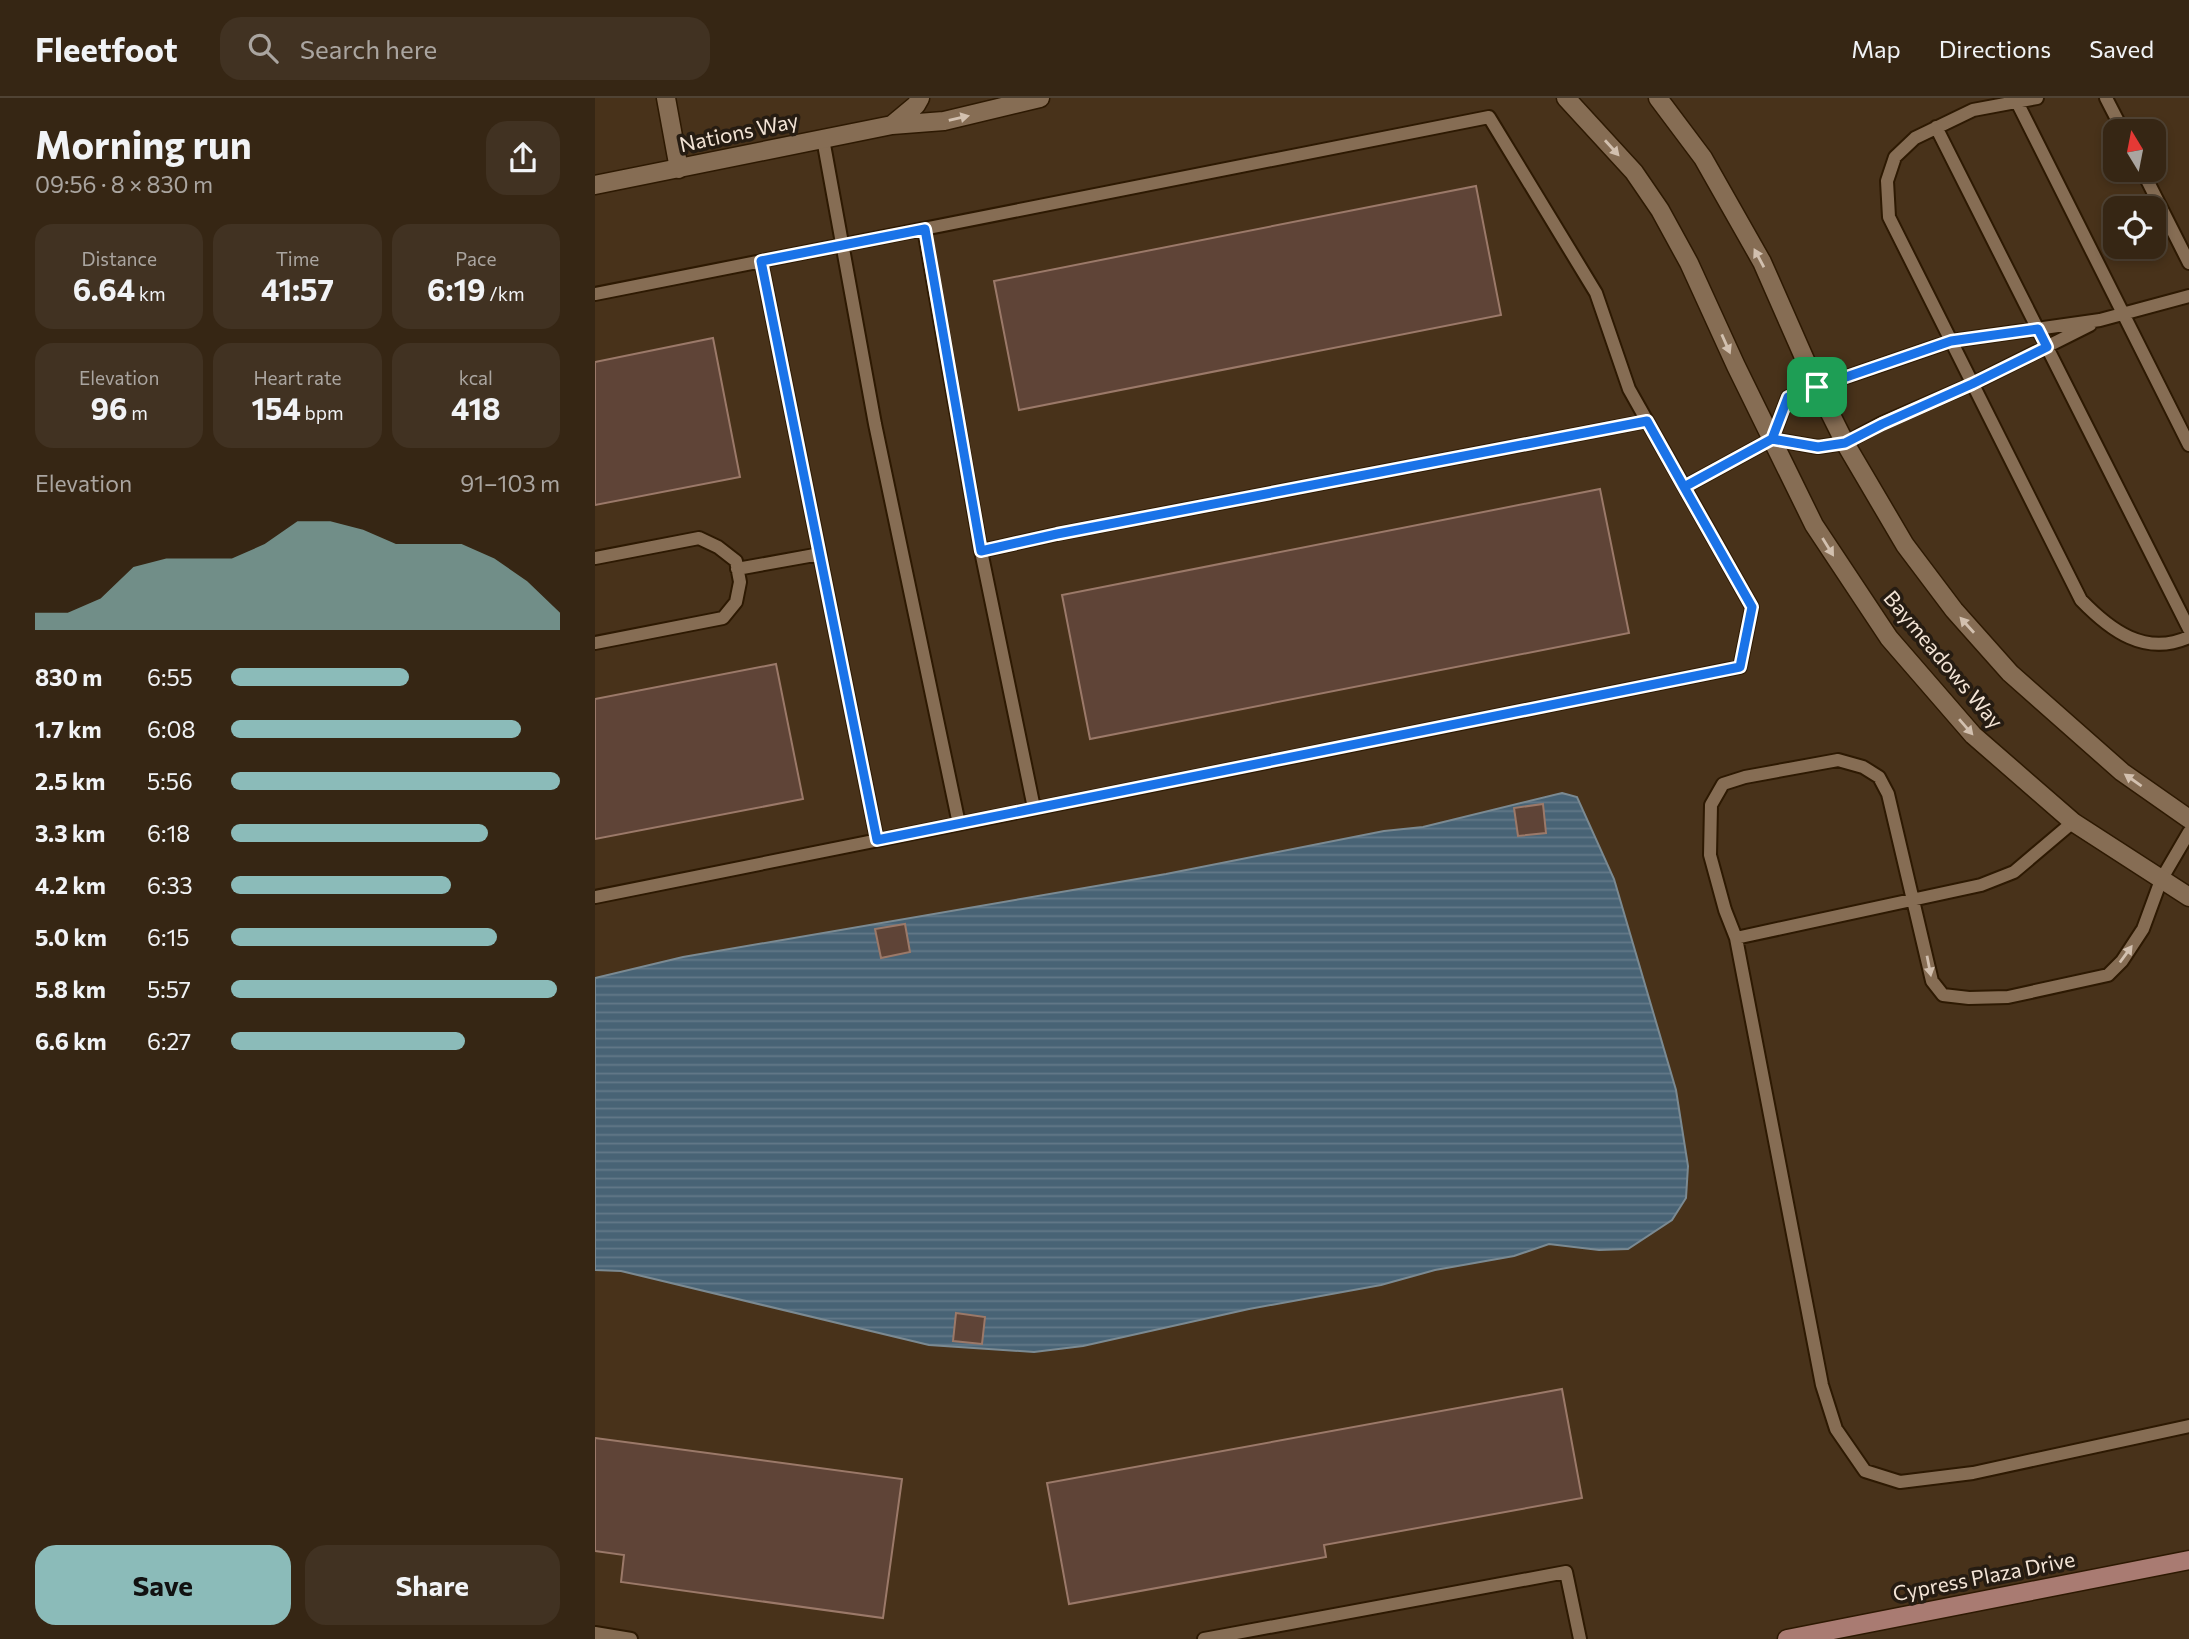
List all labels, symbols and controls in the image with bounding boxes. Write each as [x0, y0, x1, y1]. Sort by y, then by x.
search box [220, 17, 710, 80]
text: Fleetfoot [35, 28, 178, 69]
icon: search [244, 29, 282, 67]
text: Search here [300, 33, 437, 64]
text: Map [1851, 34, 1901, 63]
text: Directions [1939, 34, 2051, 63]
text: Saved [2089, 34, 2154, 63]
street label: Nations Way [677, 107, 801, 156]
one-way arrow [948, 112, 970, 123]
north arrow [2103, 119, 2167, 182]
map controls [2103, 119, 2166, 259]
text: Morning run [35, 120, 252, 167]
button: share [486, 121, 560, 195]
one-way arrow [1604, 140, 1620, 157]
text: 09:56 · 8 × 830 m [35, 170, 213, 198]
button: locate [2103, 196, 2166, 259]
text: Distance [81, 247, 157, 270]
text: Time [276, 247, 319, 270]
text: Pace [455, 247, 496, 270]
one-way arrow [1754, 248, 1765, 268]
text: 6.64 [73, 270, 135, 307]
text: 41:57 [261, 270, 334, 307]
text: 6:19 [427, 270, 486, 307]
text: km [135, 282, 166, 305]
text: /km [486, 282, 525, 305]
one-way arrow [1720, 334, 1732, 354]
pin [1787, 357, 1847, 417]
text: Elevation [79, 366, 159, 389]
text: Heart rate [253, 366, 342, 389]
text: kcal [459, 366, 493, 389]
icon: arrive [1798, 368, 1836, 406]
text: 96 [91, 389, 128, 426]
text: 154 [251, 389, 301, 426]
text: 418 [451, 389, 501, 426]
text: m [128, 401, 148, 424]
text: bpm [301, 401, 344, 424]
text: Elevation [35, 469, 132, 497]
text: 91–103 m [460, 469, 560, 497]
one-way arrow [1822, 537, 1835, 557]
street label: Baymeadows Way [1879, 585, 2009, 733]
one-way arrow [1959, 616, 1975, 634]
text: 830 m [35, 663, 102, 691]
text: 6:55 [147, 663, 193, 691]
text: 1.7 km [35, 715, 102, 743]
text: 6:08 [147, 715, 195, 743]
one-way arrow [1958, 719, 1973, 736]
text: 2.5 km [35, 767, 105, 795]
text: 5:56 [147, 767, 193, 795]
one-way arrow [2124, 773, 2142, 787]
text: 3.3 km [35, 819, 105, 847]
text: 6:18 [147, 819, 190, 847]
text: 4.2 km [35, 871, 106, 899]
text: 6:33 [147, 871, 193, 899]
text: 5.0 km [35, 923, 107, 951]
text: 6:15 [147, 923, 189, 951]
one-way arrow [2118, 946, 2133, 964]
one-way arrow [1924, 955, 1935, 977]
text: 5.8 km [35, 975, 106, 1003]
text: 5:57 [147, 975, 191, 1003]
text: 6.6 km [35, 1027, 107, 1055]
text: 6:27 [147, 1027, 191, 1055]
button: Save [35, 1545, 291, 1625]
button: Share [305, 1545, 560, 1625]
street label: Cypress Plaza Drive [1890, 1546, 2077, 1605]

